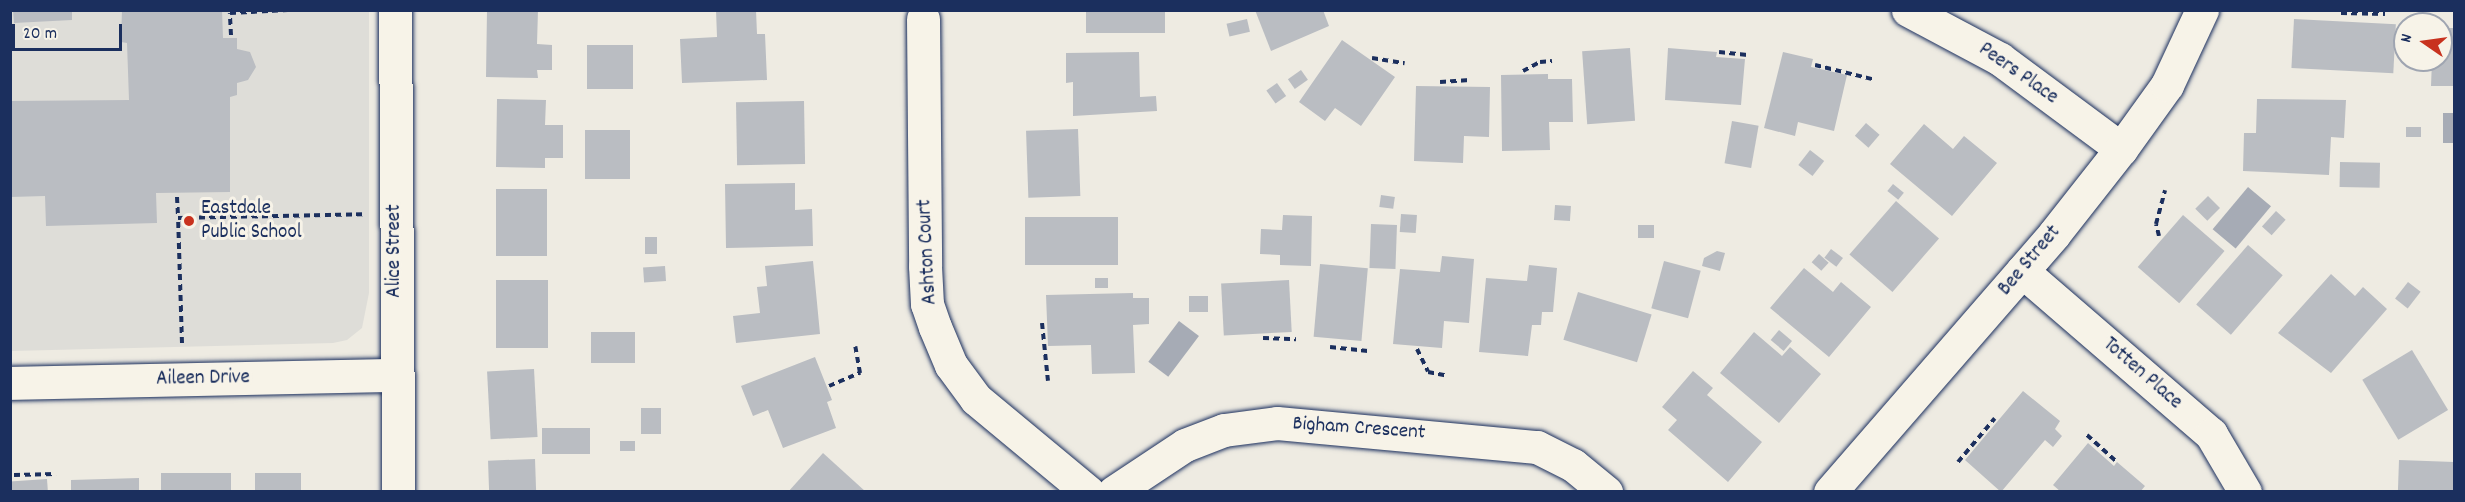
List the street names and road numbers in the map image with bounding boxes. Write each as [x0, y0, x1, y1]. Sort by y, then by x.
street label: Peers Place [1973, 37, 2063, 111]
street label: Ashton Court [913, 198, 943, 306]
street label: Alice Street [382, 204, 408, 298]
street label: Bee Street [1993, 221, 2067, 301]
street label: Totten Place [2097, 333, 2187, 415]
street label: Aileen Drive [156, 366, 250, 392]
street label: Bigham Crescent [1292, 412, 1426, 446]

